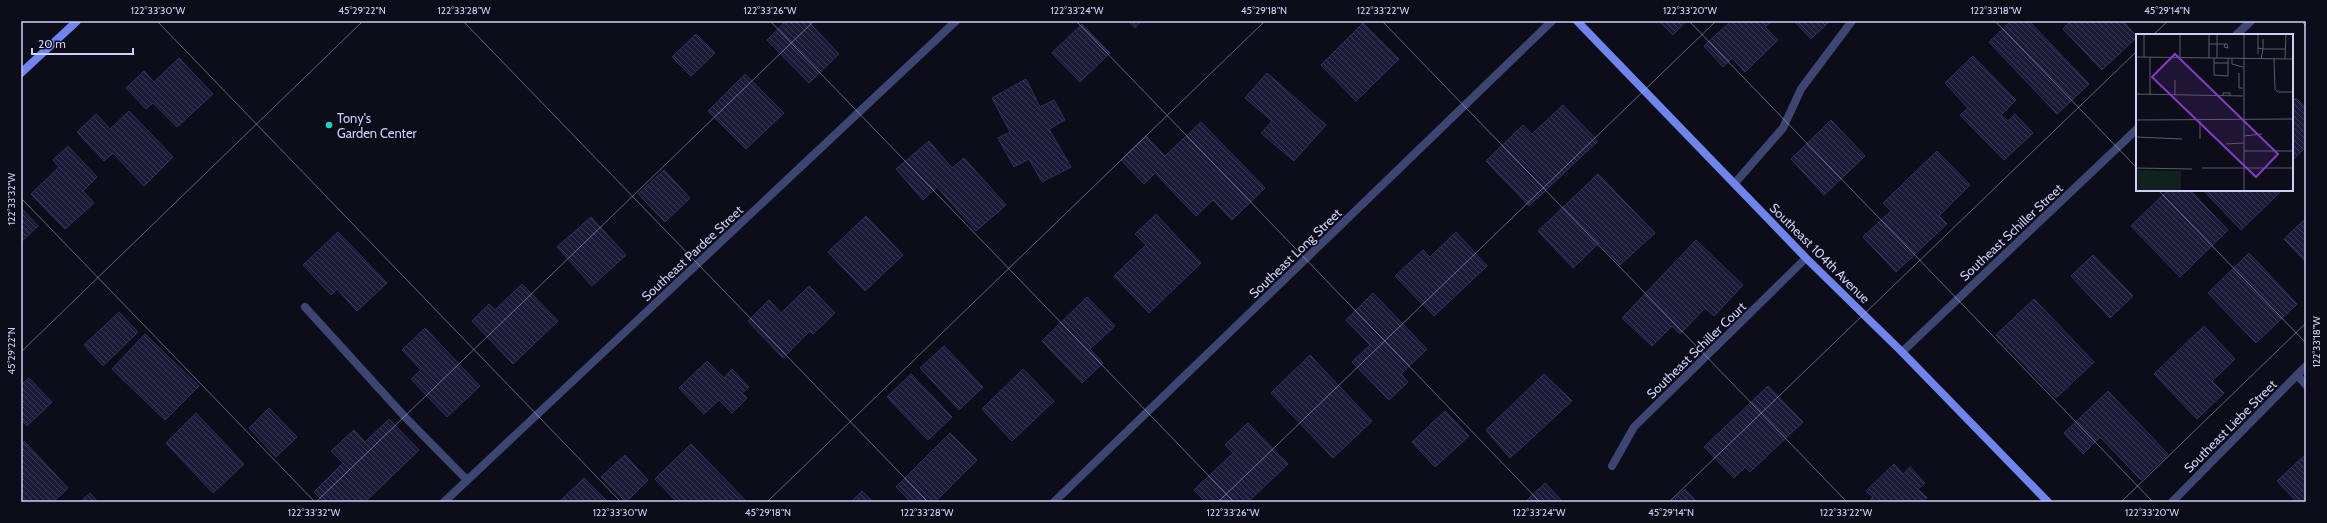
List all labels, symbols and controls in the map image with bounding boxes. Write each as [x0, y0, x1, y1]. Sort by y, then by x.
text: 122°33'30"W [131, 4, 186, 17]
text: 45°29'22"N [338, 4, 386, 17]
text: 122°33'28"W [437, 4, 491, 17]
text: 122°33'26"W [744, 4, 797, 17]
text: 122°33'24"W [1051, 4, 1104, 17]
text: 45°29'18"N [1241, 4, 1287, 17]
text: 122°33'22"W [1357, 4, 1410, 17]
text: 122°33'20"W [1663, 4, 1718, 17]
text: 122°33'18"W [1970, 4, 2022, 17]
text: 45°29'14"N [2144, 4, 2190, 17]
scale bar [32, 30, 133, 56]
inset map [2136, 34, 2293, 191]
text: 20 m [38, 36, 66, 51]
place label: Tony's Garden Center [337, 110, 418, 141]
marker: Tony's Garden Center [324, 120, 334, 130]
text: 122°33'32"W [5, 172, 18, 225]
street label: Southeast Schiller Street [1956, 180, 2066, 284]
street label: Southeast 104th Avenue [1767, 200, 1874, 307]
street label: Southeast Pardee Street [638, 201, 746, 304]
street label: Southeast Long Street [1245, 204, 1345, 301]
street label: Southeast Schiller Court [1643, 298, 1749, 402]
text: 122°33'18"W [2310, 316, 2323, 368]
text: 45°29'22"N [5, 327, 18, 375]
street label: Southeast Liebe Street [2180, 376, 2280, 476]
text: 122°33'32"W [288, 506, 341, 519]
text: 122°33'30"W [593, 506, 648, 519]
text: 45°29'18"N [745, 506, 791, 519]
text: 122°33'28"W [900, 506, 954, 519]
text: 122°33'26"W [1207, 506, 1260, 519]
text: 122°33'24"W [1513, 506, 1566, 519]
text: 45°29'14"N [1648, 506, 1694, 519]
text: 122°33'22"W [1820, 506, 1873, 519]
text: 122°33'20"W [2125, 506, 2180, 519]

